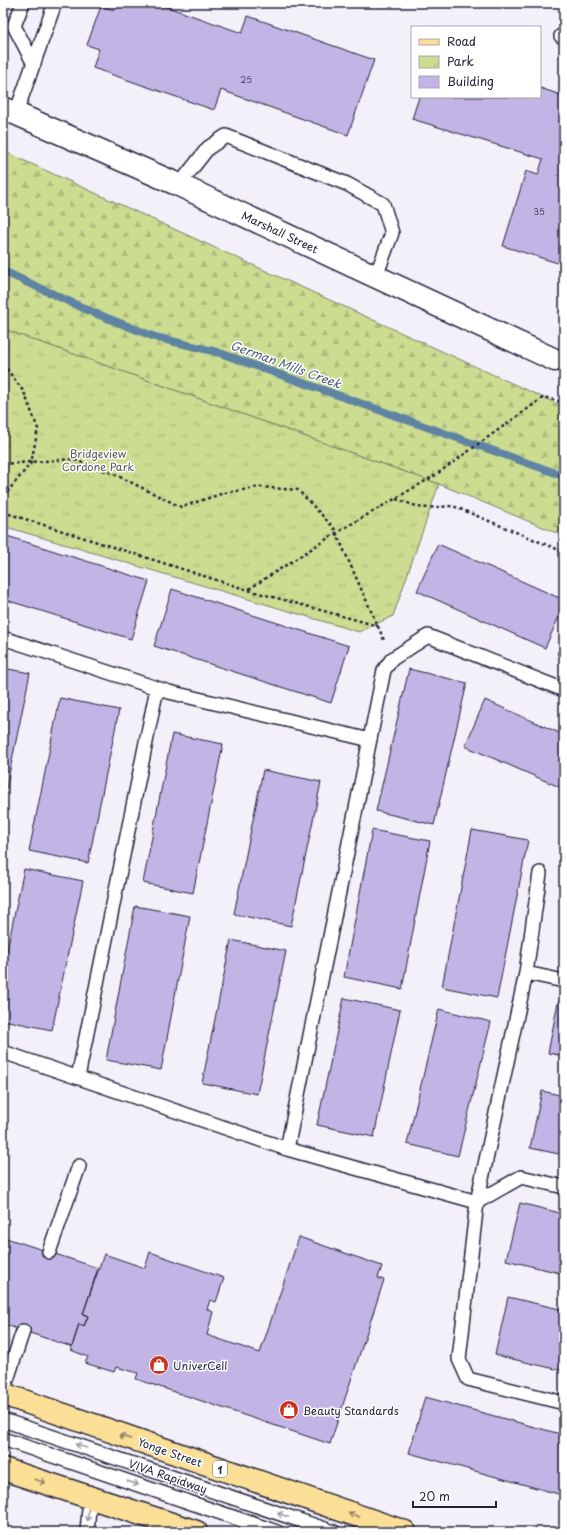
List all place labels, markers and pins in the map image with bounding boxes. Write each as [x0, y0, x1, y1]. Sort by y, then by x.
shop icon: UniverCell [148, 1354, 170, 1376]
place label: UniverCell [173, 1357, 227, 1374]
shop icon: Beauty Standards [278, 1399, 300, 1421]
place label: Beauty Standards [303, 1402, 399, 1419]

